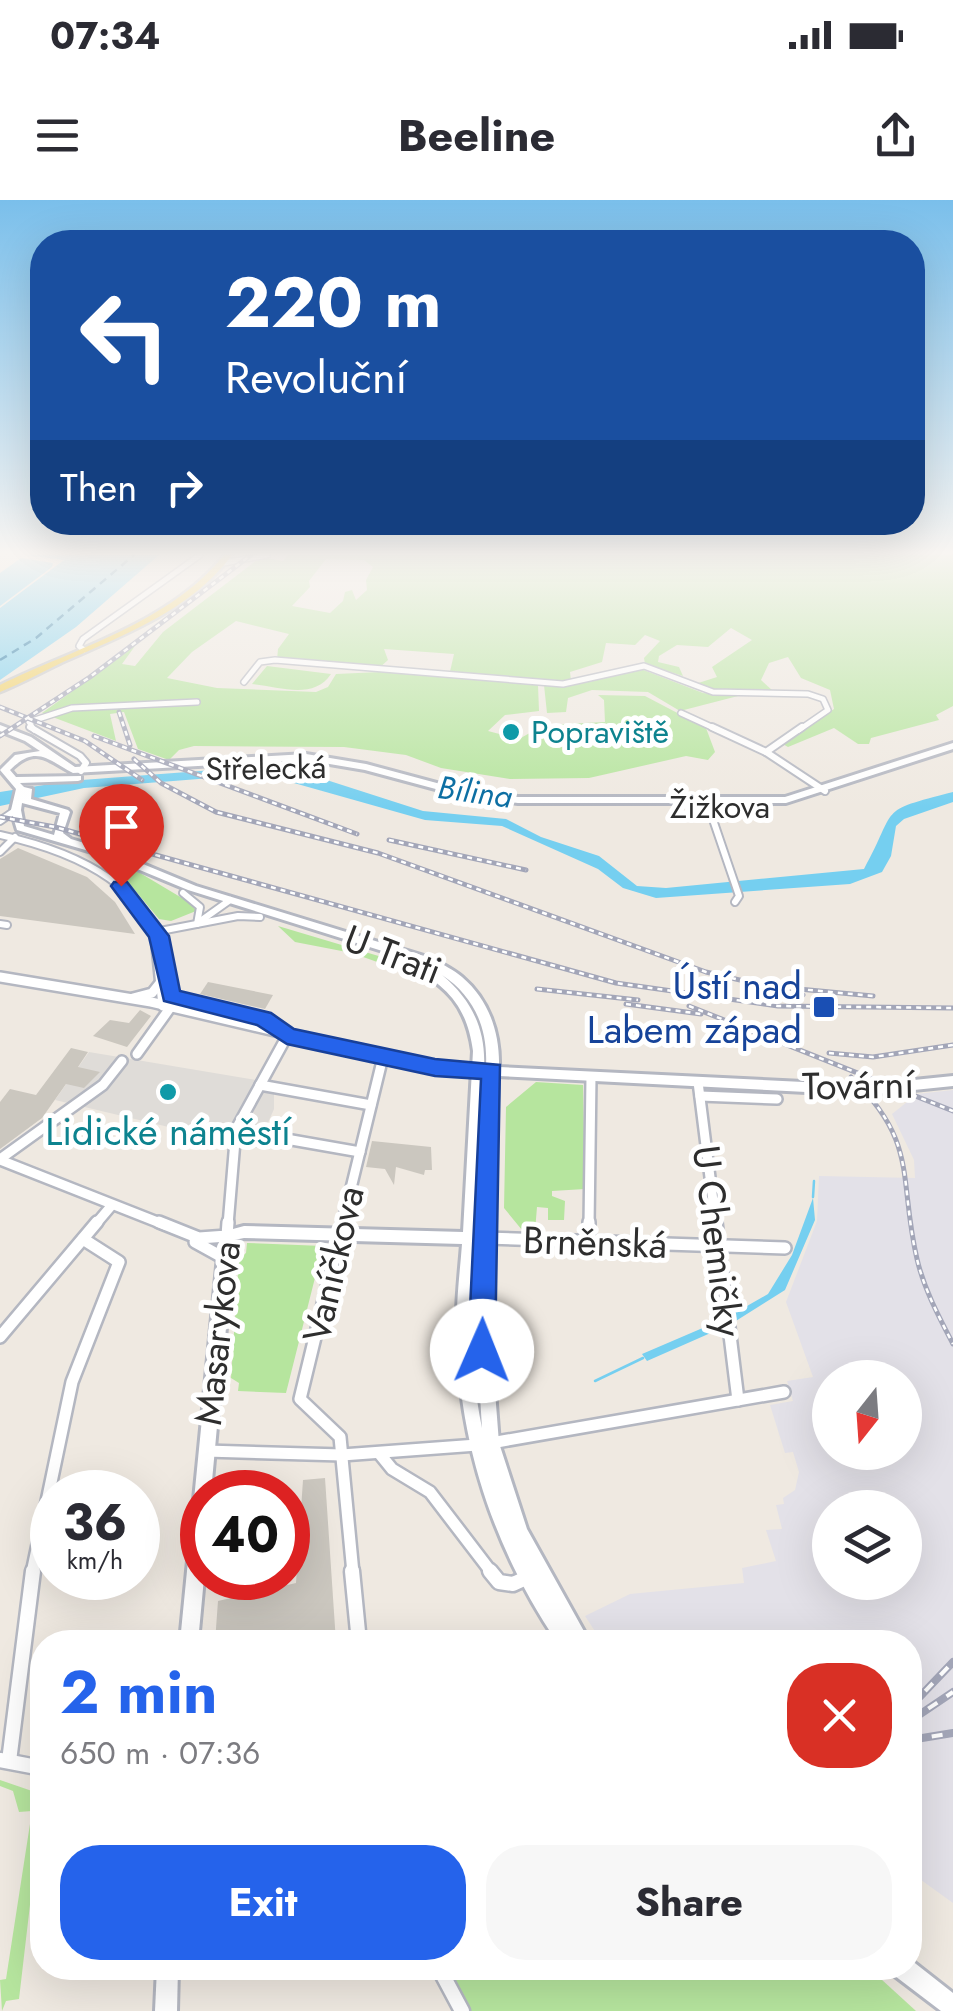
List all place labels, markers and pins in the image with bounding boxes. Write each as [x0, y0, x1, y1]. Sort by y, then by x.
place label: Popraviště [531, 709, 669, 755]
marker: Popraviště [500, 721, 522, 743]
pin [79, 784, 164, 887]
place label: Ústí nad Labem západ [587, 958, 802, 1057]
marker: Ústí nad Labem západ [811, 994, 837, 1020]
marker: Lidické náměstí [157, 1081, 179, 1103]
place label: Lidické náměstí [45, 1104, 293, 1159]

